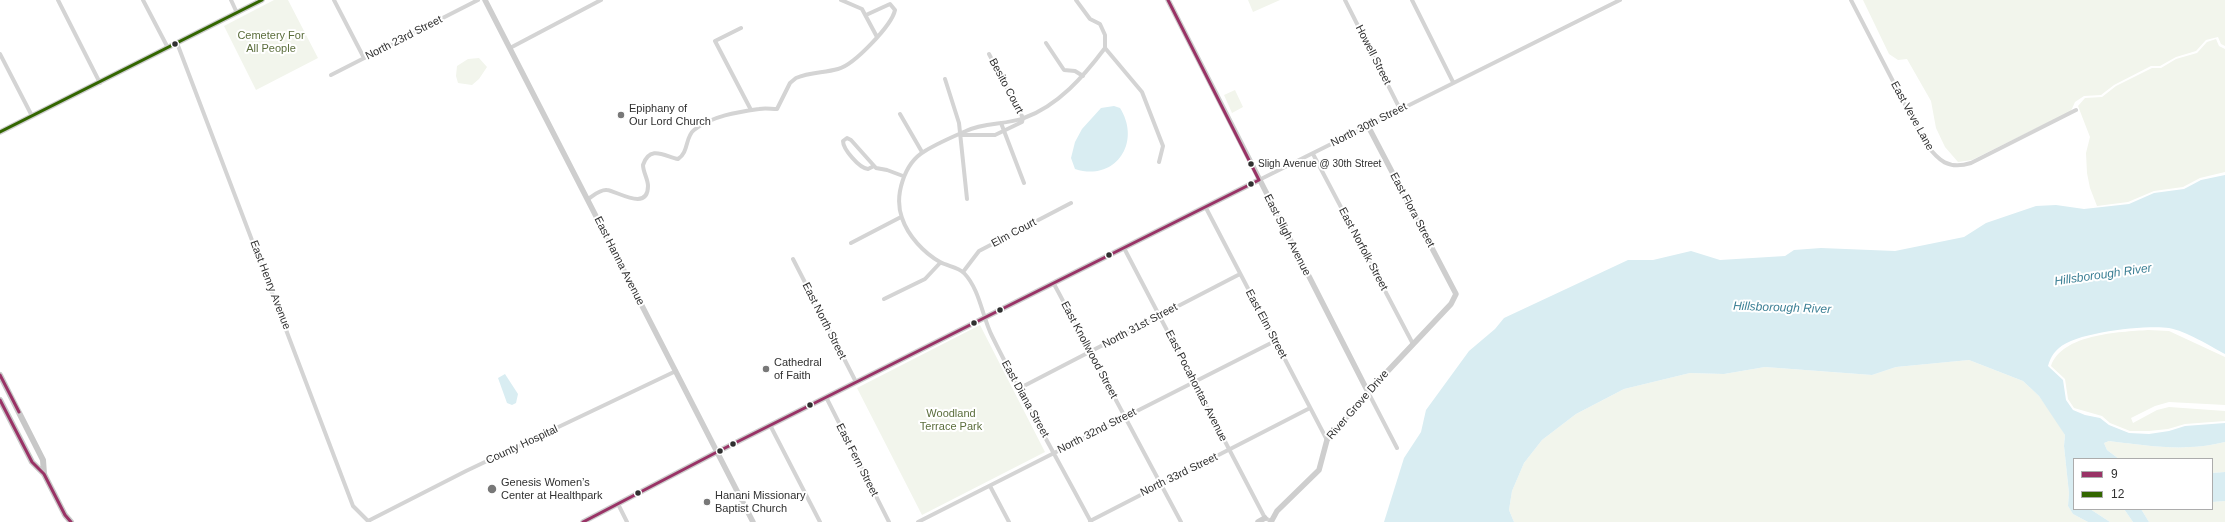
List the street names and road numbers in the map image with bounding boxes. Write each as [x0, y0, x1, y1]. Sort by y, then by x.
street label: North 23rd Street [363, 13, 445, 63]
street label: Howell Street [1352, 23, 1394, 87]
street label: Besito Court [986, 56, 1026, 116]
street label: East Veve Lane [1888, 79, 1936, 153]
street label: North 30th Street [1329, 100, 1409, 150]
street label: East Flora Street [1387, 170, 1437, 250]
street label: East Sligh Avenue [1261, 192, 1313, 278]
street label: East Norfolk Street [1336, 205, 1390, 293]
street label: East Hanna Avenue [591, 215, 647, 307]
street label: Elm Court [989, 216, 1039, 250]
street label: East Henry Avenue [247, 238, 293, 332]
street label: East North Street [799, 280, 849, 362]
street label: East Elm Street [1242, 287, 1290, 361]
street label: East Knollwood Street [1058, 299, 1120, 401]
street label: North 31st Street [1100, 301, 1180, 351]
street label: East Pocahontas Avenue [1162, 328, 1230, 444]
street label: East Diana Street [998, 358, 1052, 440]
street label: River Grove Drive [1324, 368, 1392, 442]
street label: North 32nd Street [1055, 405, 1139, 457]
street label: East Fern Street [833, 421, 881, 499]
street label: County Hospital [484, 423, 560, 467]
street label: North 33rd Street [1138, 451, 1220, 499]

